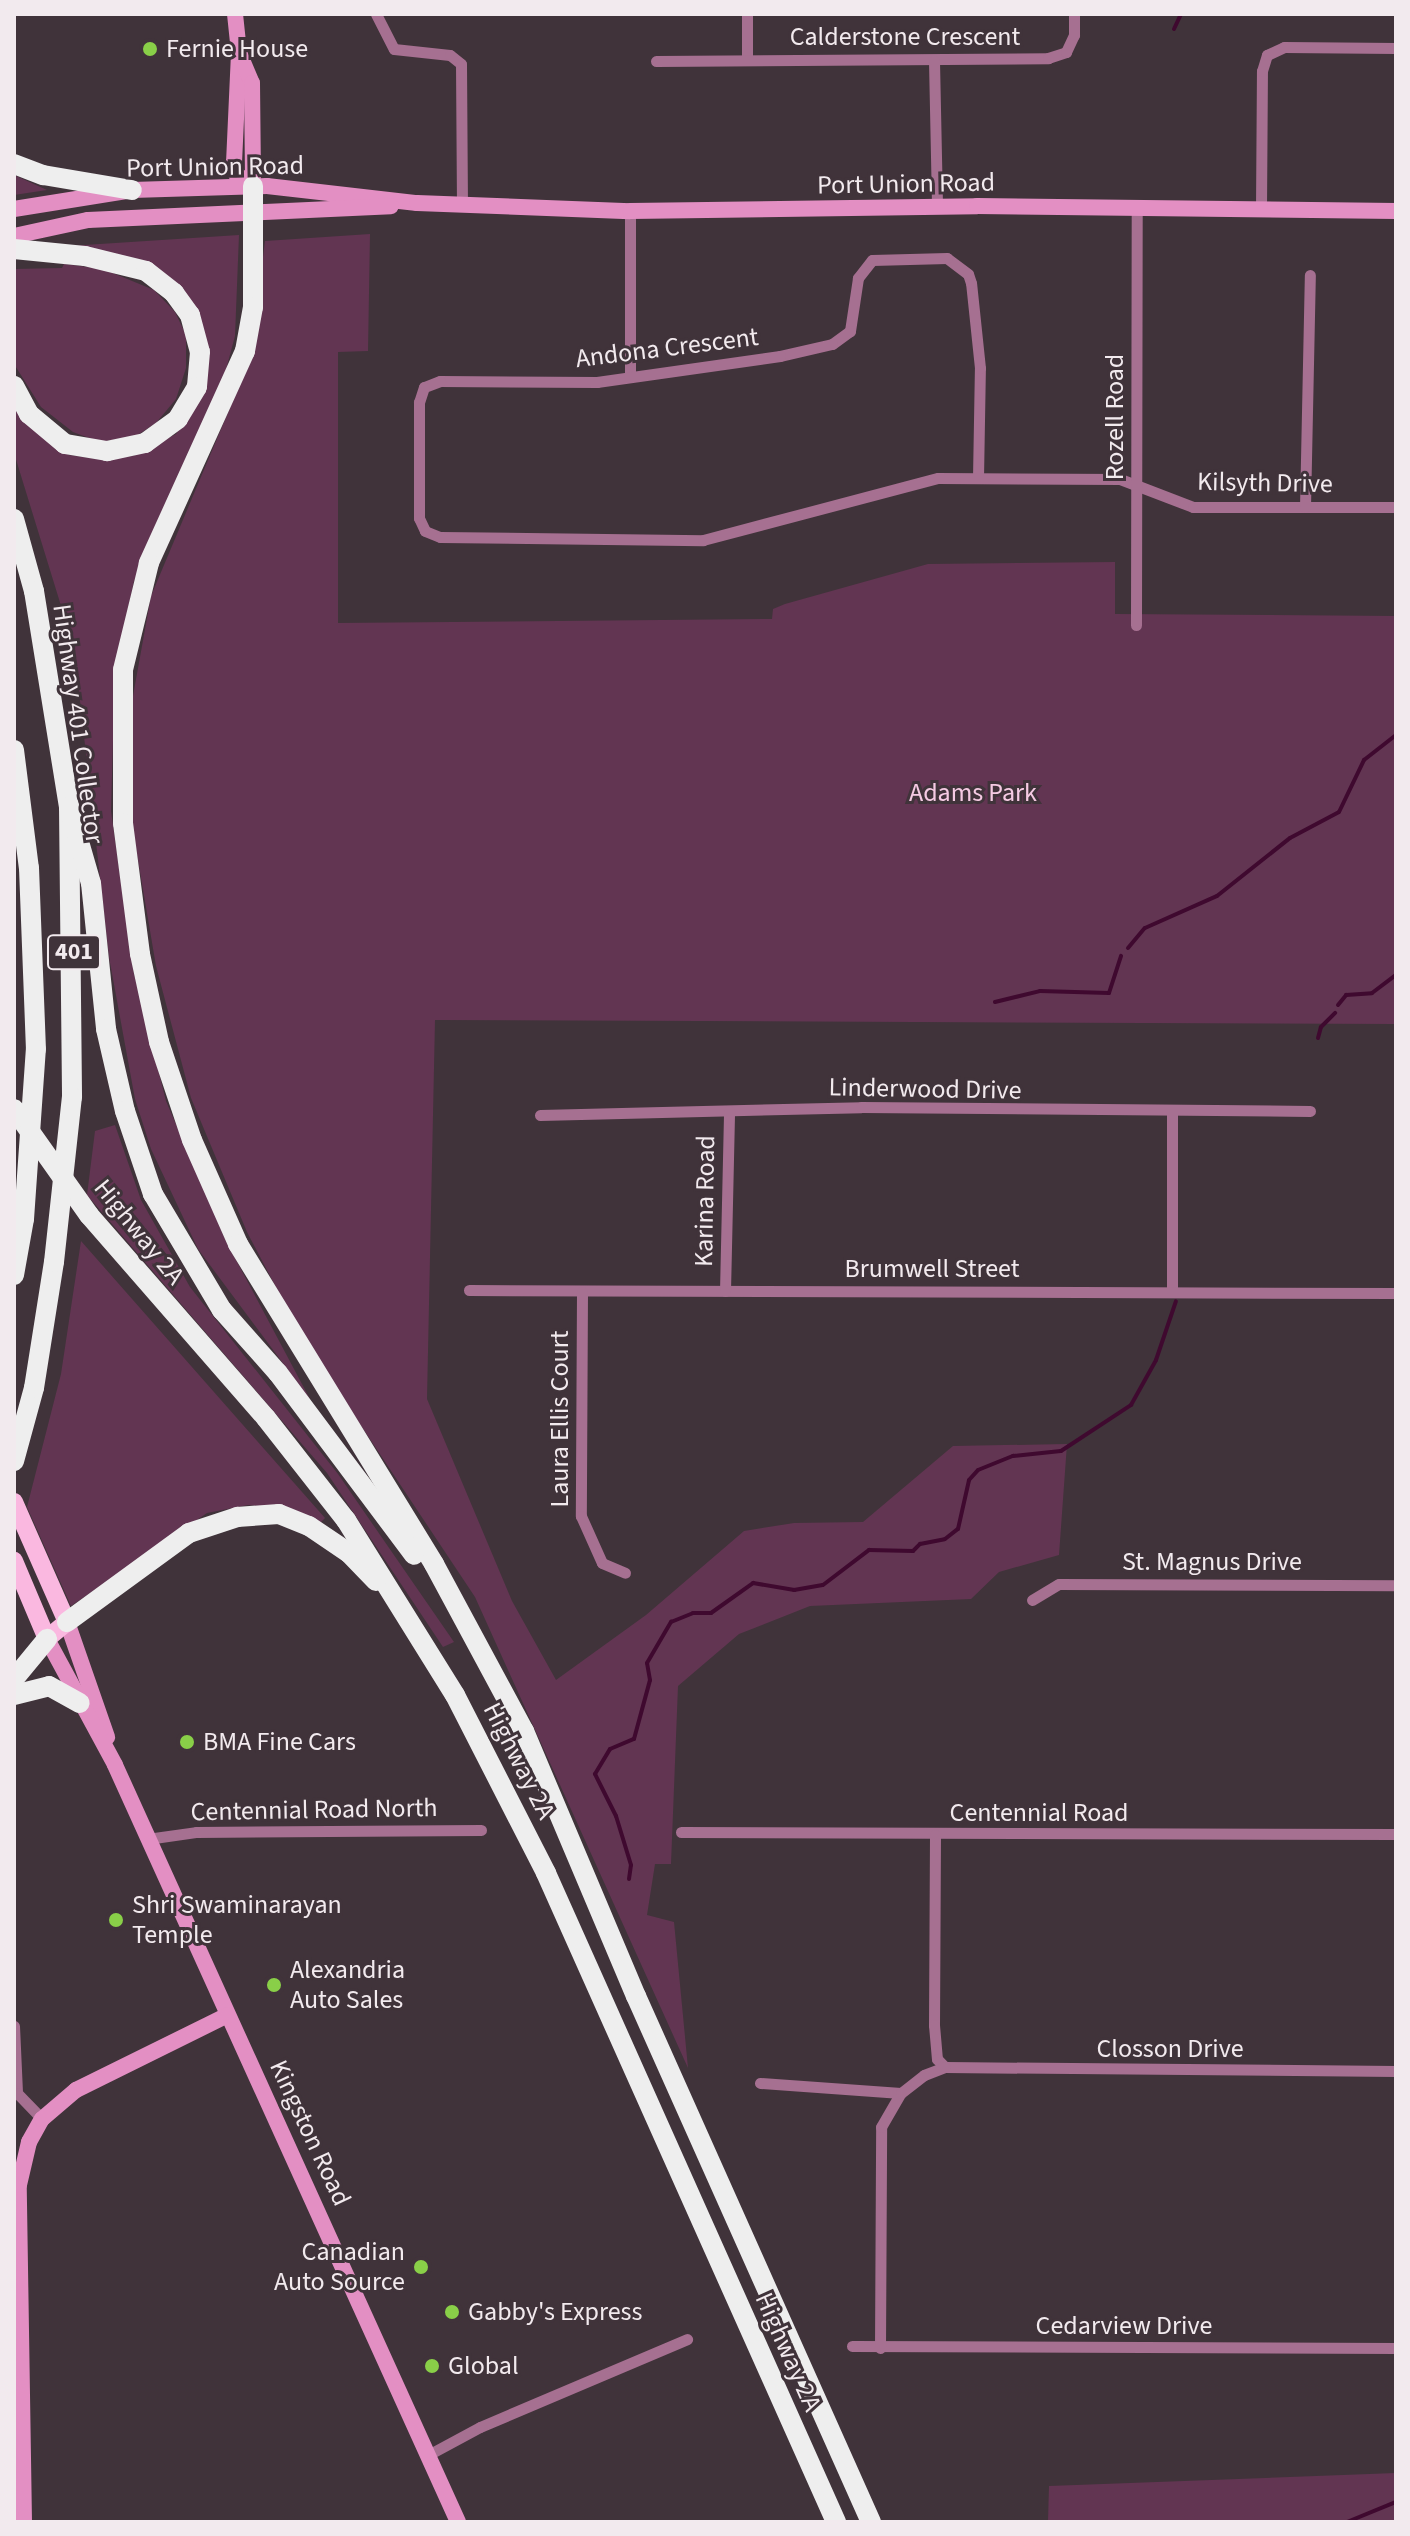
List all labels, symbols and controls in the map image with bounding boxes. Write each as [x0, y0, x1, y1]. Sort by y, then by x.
street label: Calderstone Crescent [790, 21, 1020, 53]
place label: Fernie House [166, 33, 308, 65]
marker: Fernie House [141, 40, 159, 58]
street label: Port Union Road [126, 150, 304, 184]
street label: Port Union Road [817, 167, 995, 201]
street label: Andona Crescent [574, 321, 760, 375]
street label: Rozell Road [1099, 354, 1131, 480]
street label: Kilsyth Drive [1197, 466, 1333, 500]
street label: Highway 401 Collector [46, 602, 110, 846]
park label: Adams Park [909, 777, 1037, 809]
road number: 401 [46, 932, 102, 972]
street label: Linderwood Drive [828, 1072, 1022, 1106]
street label: Karina Road [688, 1135, 722, 1267]
street label: Highway 2A [87, 1173, 191, 1291]
street label: Brumwell Street [844, 1253, 1020, 1285]
street label: Laura Ellis Court [544, 1331, 576, 1507]
street label: St. Magnus Drive [1122, 1546, 1302, 1578]
street label: Highway 2A [476, 1698, 562, 1824]
place label: BMA Fine Cars [203, 1726, 356, 1758]
marker: BMA Fine Cars [178, 1733, 196, 1751]
street label: Centennial Road North [190, 1792, 438, 1828]
street label: Centennial Road [950, 1797, 1128, 1829]
place label: Shri Swaminarayan Temple [132, 1889, 342, 1950]
marker: Shri Swaminarayan Temple [107, 1911, 125, 1929]
place label: Alexandria Auto Sales [290, 1954, 405, 2016]
marker: Alexandria Auto Sales [265, 1976, 283, 1994]
street label: Closson Drive [1096, 2033, 1244, 2065]
street label: Kingston Road [263, 2055, 357, 2211]
place label: Canadian Auto Source [274, 2236, 405, 2298]
marker: Canadian Auto Source [412, 2258, 430, 2276]
street label: Highway 2A [748, 2288, 828, 2416]
place label: Gabby's Express [468, 2296, 642, 2328]
marker: Gabby's Express [443, 2303, 461, 2321]
street label: Cedarview Drive [1036, 2310, 1212, 2342]
place label: Global [448, 2350, 519, 2382]
marker: Global [423, 2357, 441, 2375]

